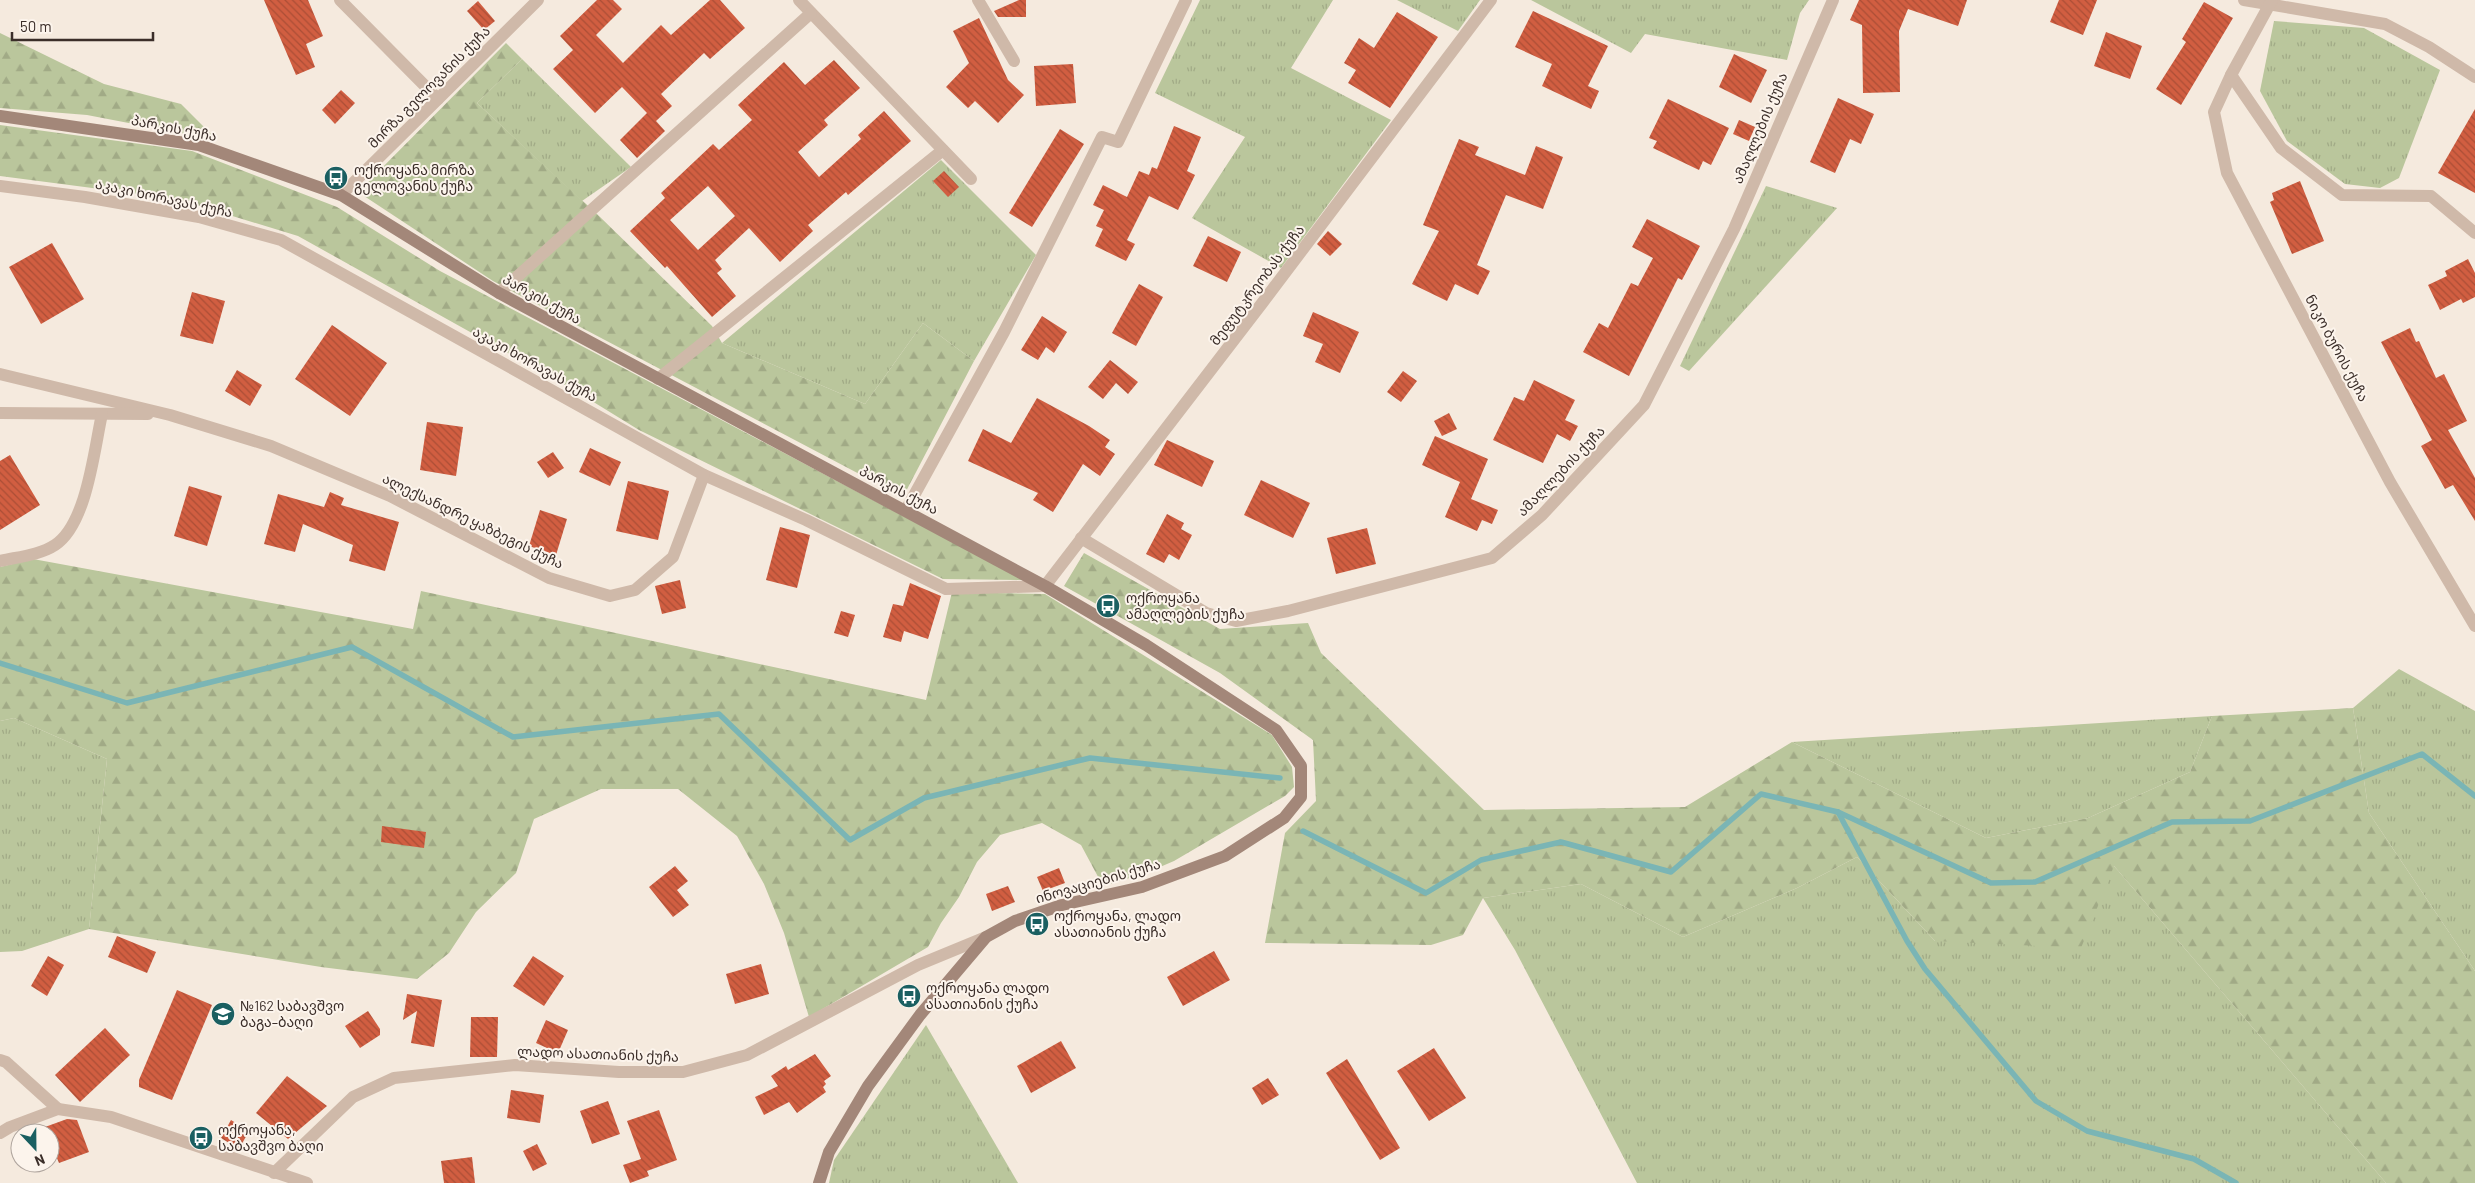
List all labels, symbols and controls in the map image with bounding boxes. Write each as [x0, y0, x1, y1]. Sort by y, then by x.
scale bar [12, 10, 154, 42]
text: 50 m [20, 17, 52, 35]
street label: მირზა გელოვანის ქუჩა [364, 22, 494, 152]
street label: ამაღლების ქუჩა [1728, 70, 1792, 186]
street label: პარკის ქუჩა [130, 111, 218, 145]
place label: ოქროყანა მირზა გელოვანის ქუჩა [354, 161, 475, 195]
bus stop icon: ოქროყანა მირზა გელოვანის ქუჩა [323, 165, 349, 191]
street label: აკაკი ხორავას ქუჩა [94, 175, 234, 221]
street label: მეფუტკრეობას ქუჩა [1206, 221, 1308, 349]
street label: პარკის ქუჩა [500, 270, 584, 328]
street label: ნიკო ბურის ქუჩა [2301, 291, 2373, 405]
street label: აკაკი ხორავას ქუჩა [469, 322, 601, 406]
street label: ამაღლების ქუჩა [1513, 422, 1609, 520]
street label: პარკის ქუჩა [856, 462, 942, 518]
street label: ალექსანდრე ყაზბეგის ქუჩა [379, 469, 567, 573]
place label: ოქროყანა ამაღლების ქუჩა [1126, 589, 1245, 623]
bus stop icon: ოქროყანა ამაღლების ქუჩა [1095, 593, 1121, 619]
street label: ინოვაციების ქუჩა [1033, 855, 1163, 907]
place label: ოქროყანა, ლადო ასათიანის ქუჩა [1054, 907, 1181, 941]
bus stop icon: ოქროყანა, ლადო ასათიანის ქუჩა [1024, 911, 1050, 937]
place label: ოქროყანა ლადო ასათიანის ქუჩა [926, 979, 1049, 1013]
bus stop icon: ოქროყანა ლადო ასათიანის ქუჩა [896, 983, 922, 1009]
place label: №162 საბავშვო ბაგა–ბაღი [240, 997, 344, 1031]
school or university icon: №162 საბავშვო ბაგა–ბაღი [210, 1001, 236, 1027]
street label: ლადო ასათიანის ქუჩა [517, 1042, 679, 1066]
place label: ოქროყანა, საბავშვო ბაღი [218, 1121, 324, 1155]
north arrow [10, 1123, 60, 1173]
bus stop icon: ოქროყანა, საბავშვო ბაღი [188, 1125, 214, 1151]
text: N [33, 1151, 48, 1170]

